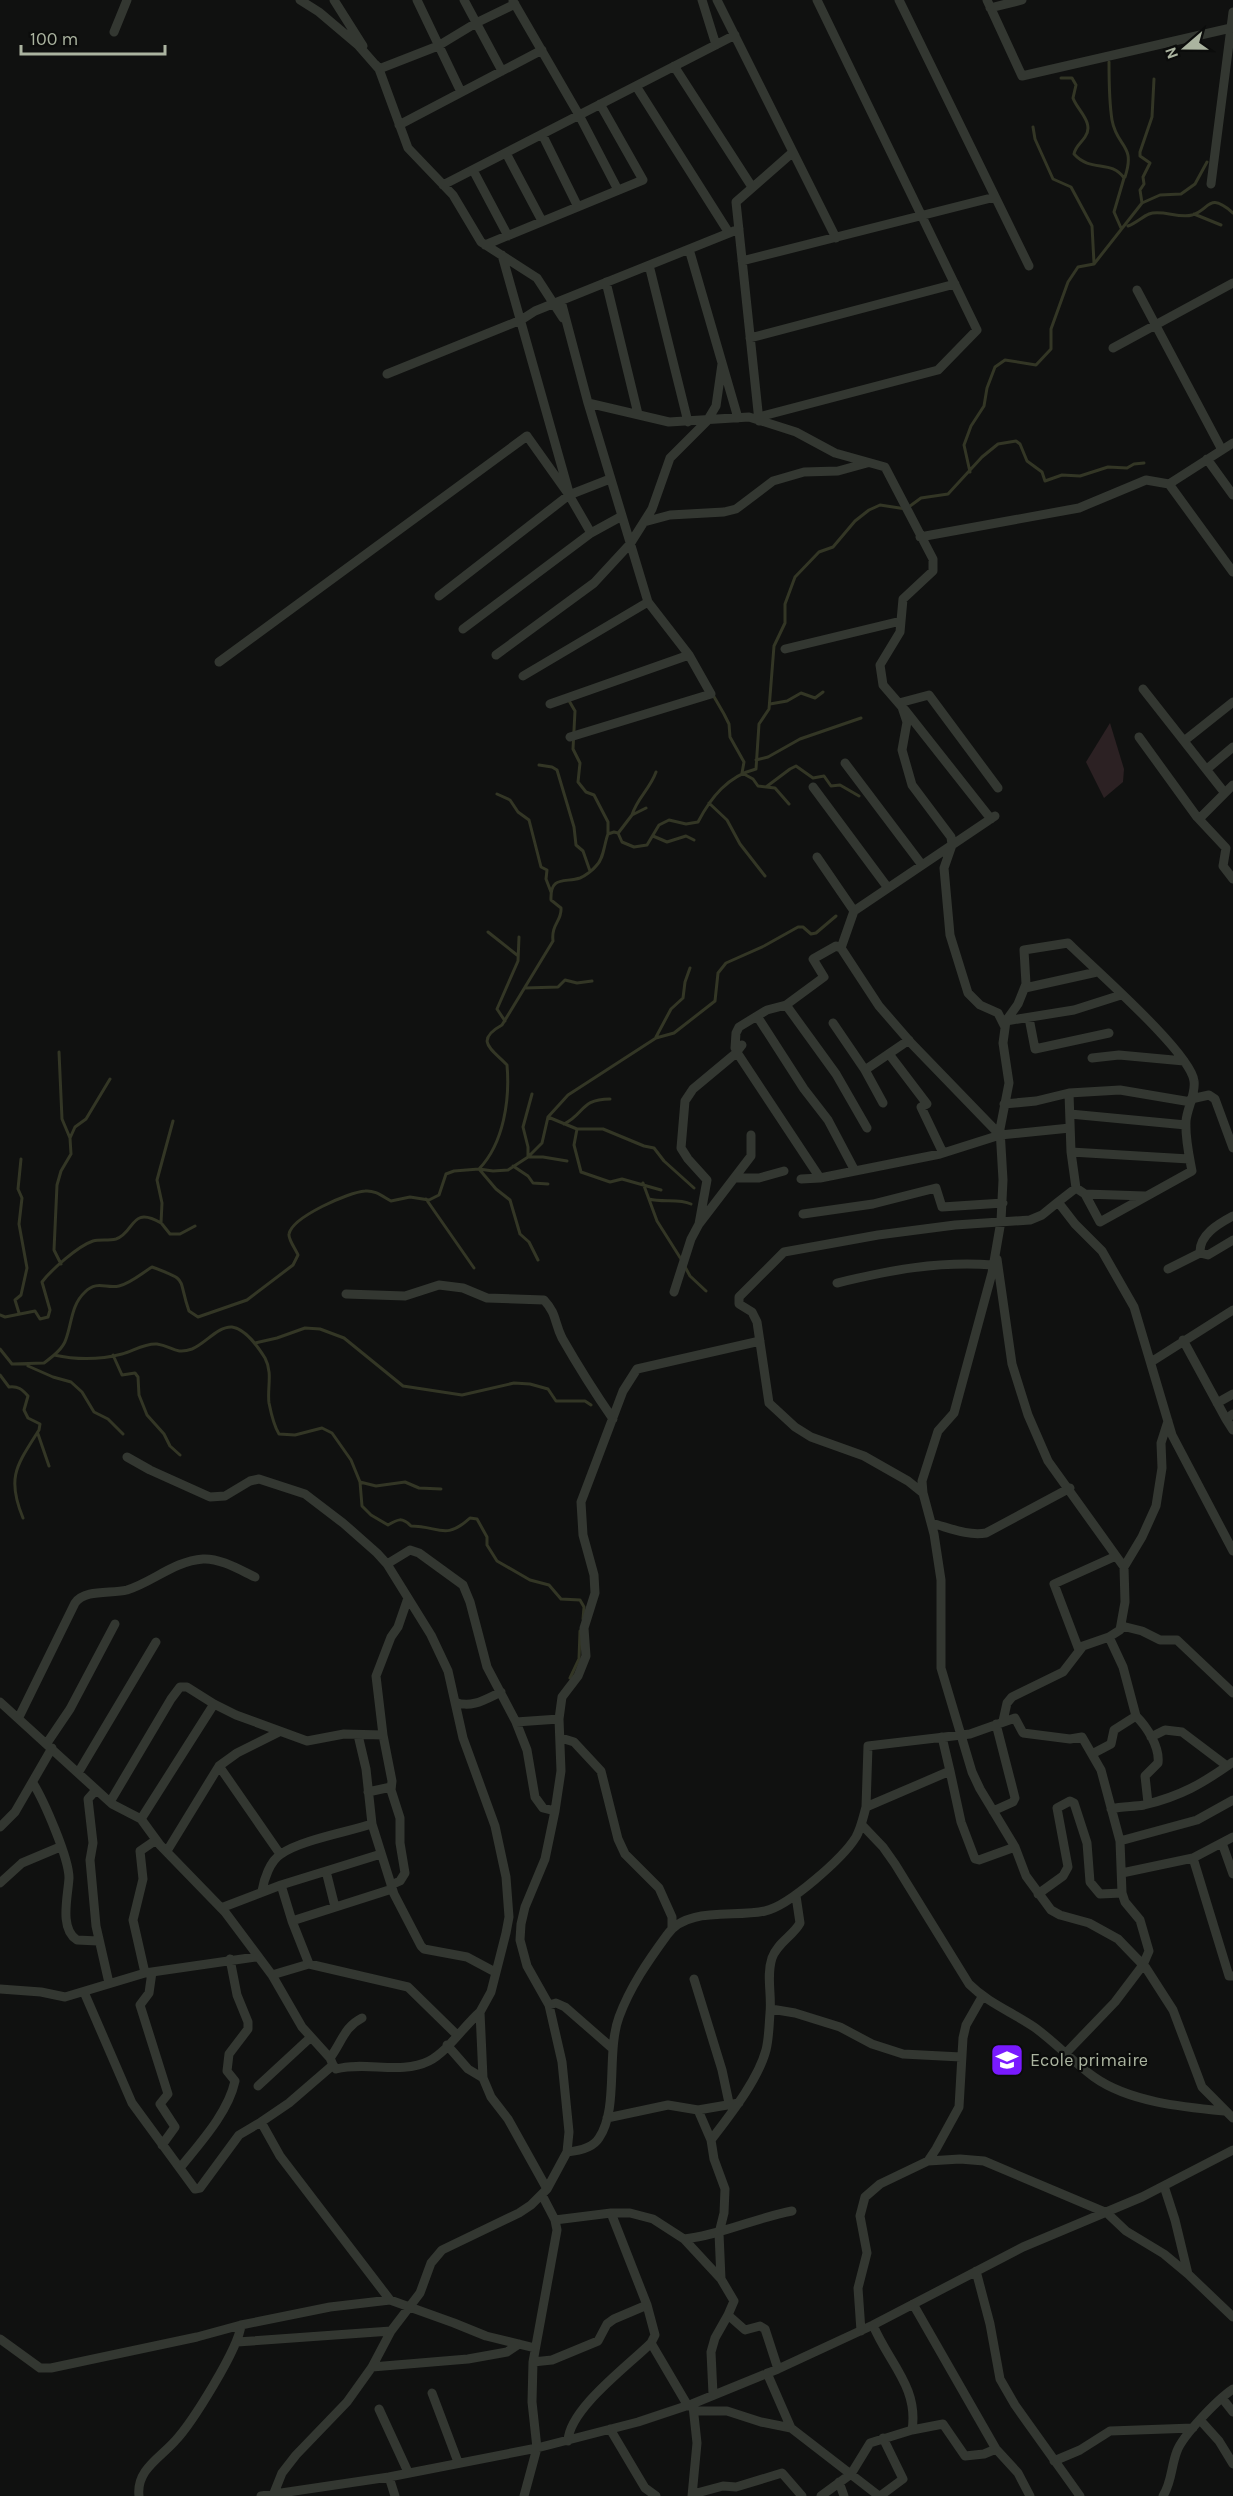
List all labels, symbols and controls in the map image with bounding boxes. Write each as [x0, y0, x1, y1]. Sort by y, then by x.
scale bar [21, 18, 165, 56]
north arrow [1155, 18, 1215, 78]
text: 100 m [30, 28, 78, 50]
text: N [1160, 44, 1182, 62]
school or university icon: Ecole primaire [989, 2042, 1025, 2078]
place label: Ecole primaire [1030, 2049, 1148, 2071]

